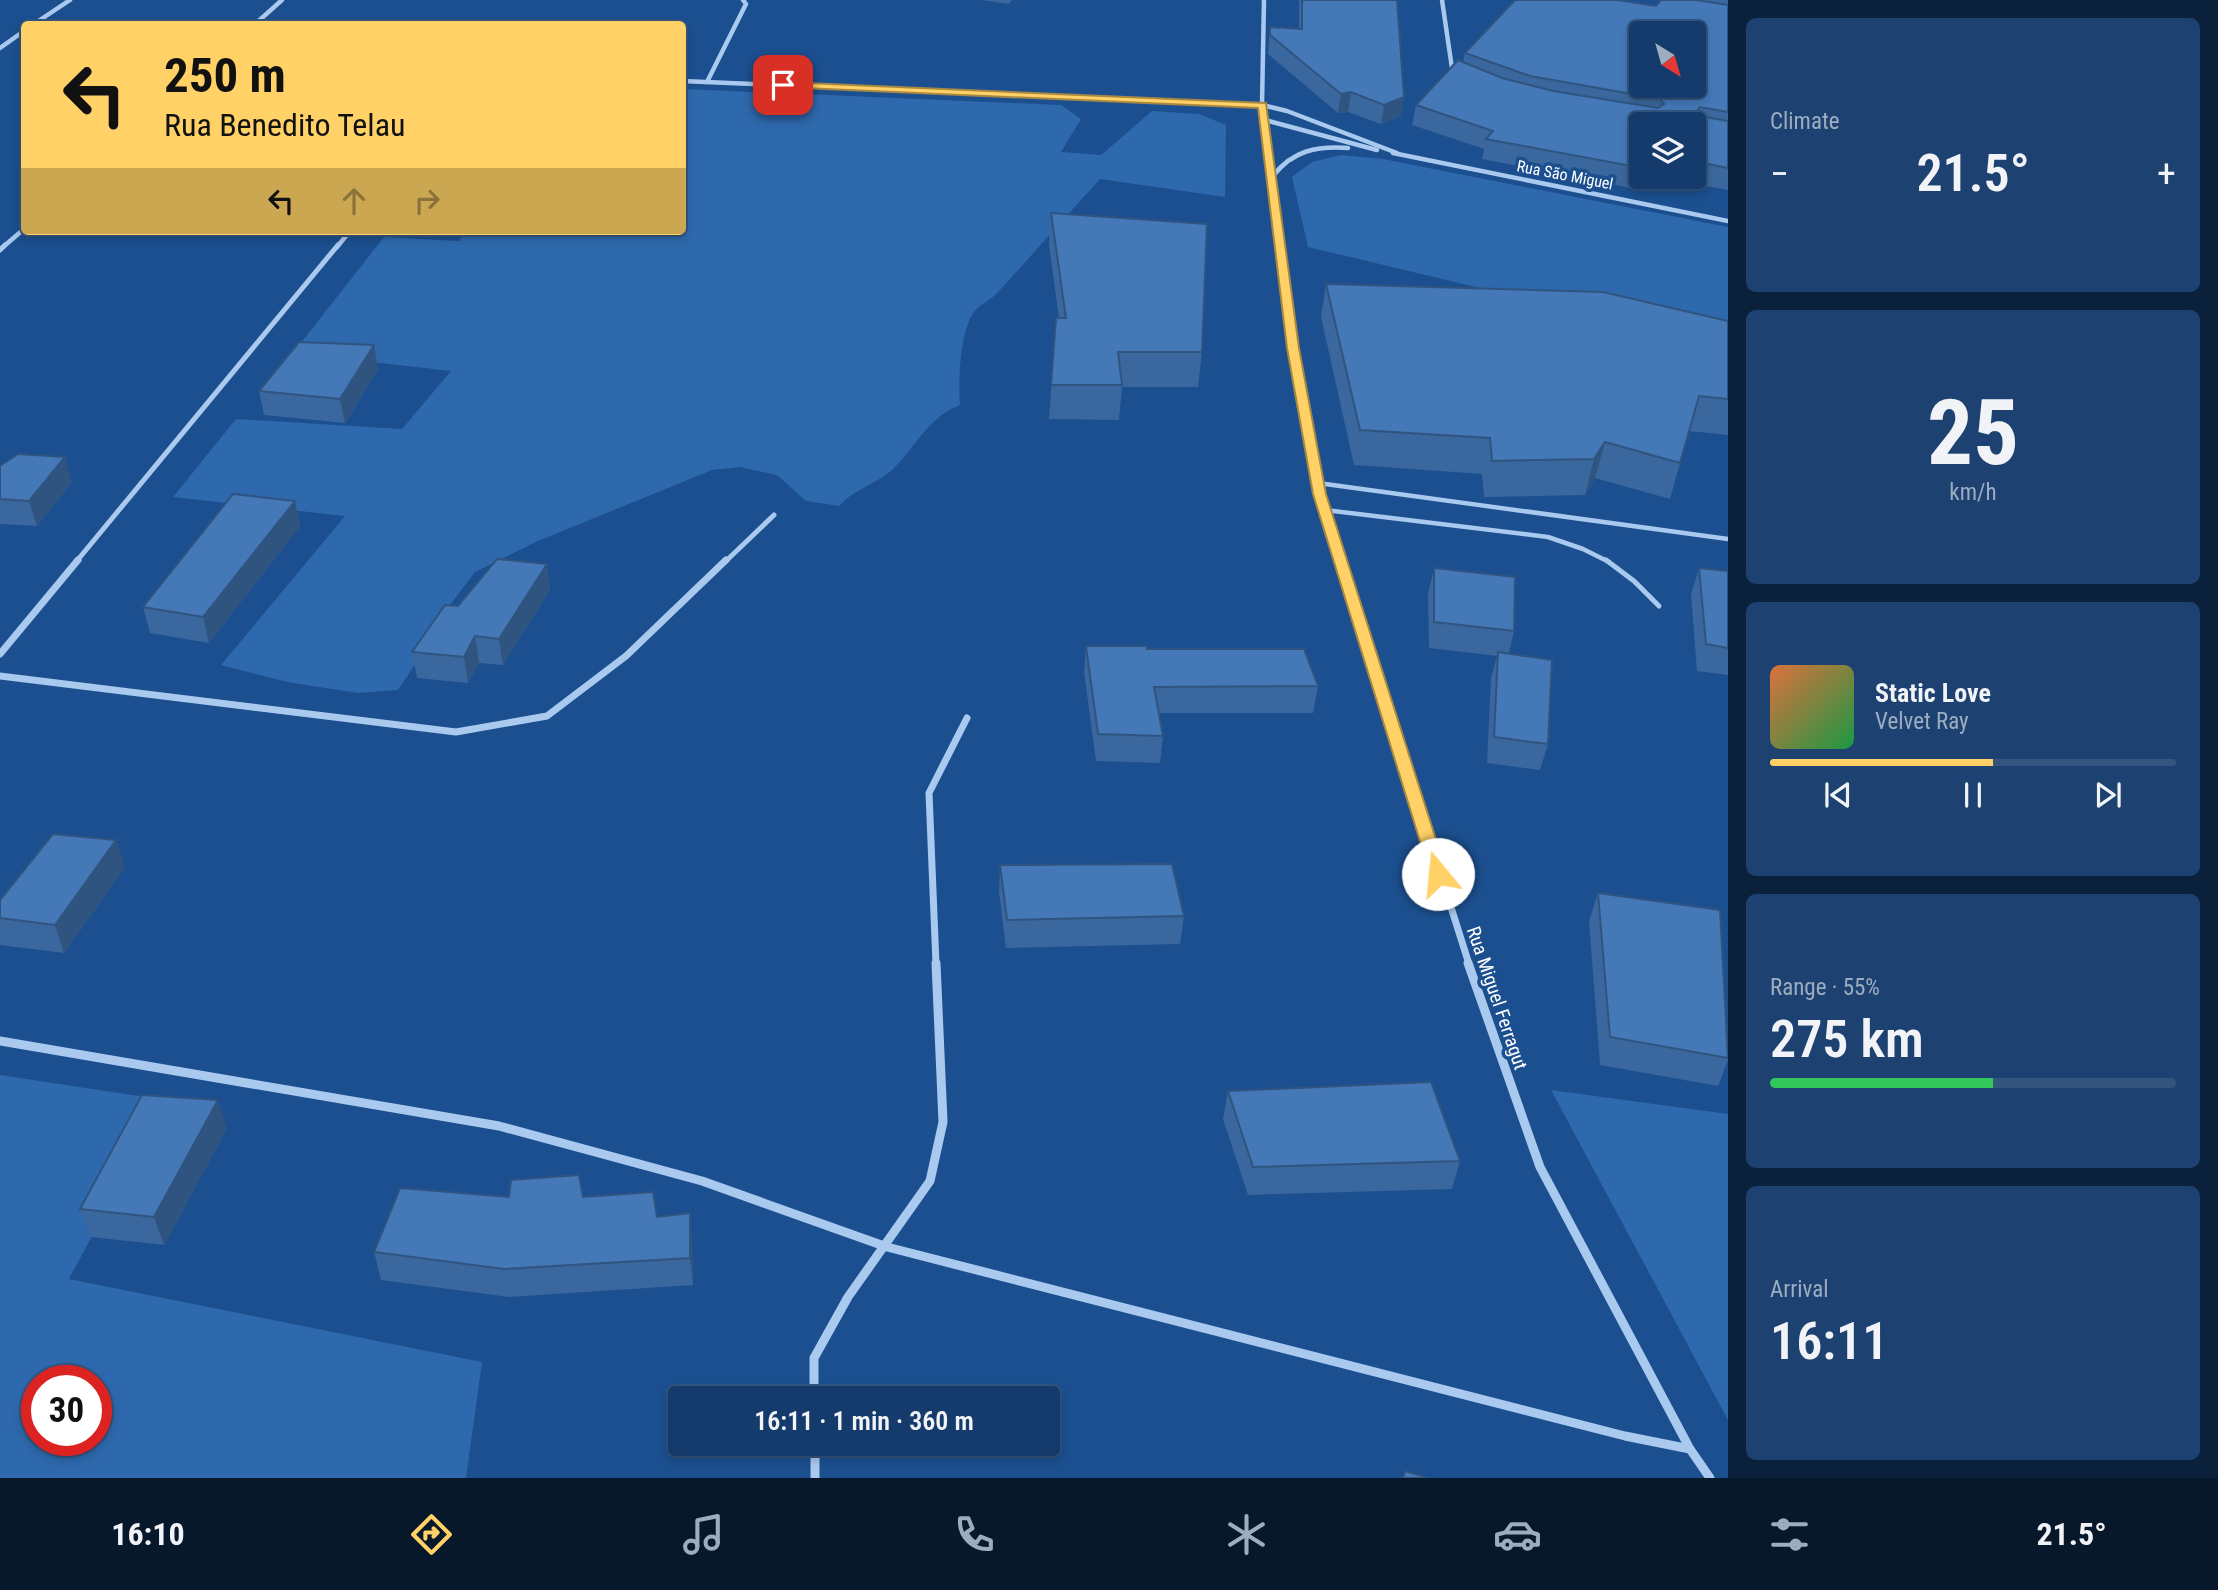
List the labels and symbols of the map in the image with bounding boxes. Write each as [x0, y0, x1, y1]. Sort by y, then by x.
north arrow [1629, 21, 1706, 98]
pin [753, 55, 813, 115]
street label: Rua São Miguel [1515, 156, 1615, 194]
position arrow [1401, 837, 1475, 911]
street label: Rua Miguel Ferragut [1462, 923, 1532, 1073]
speed limit sign: 30 [21, 1365, 112, 1456]

